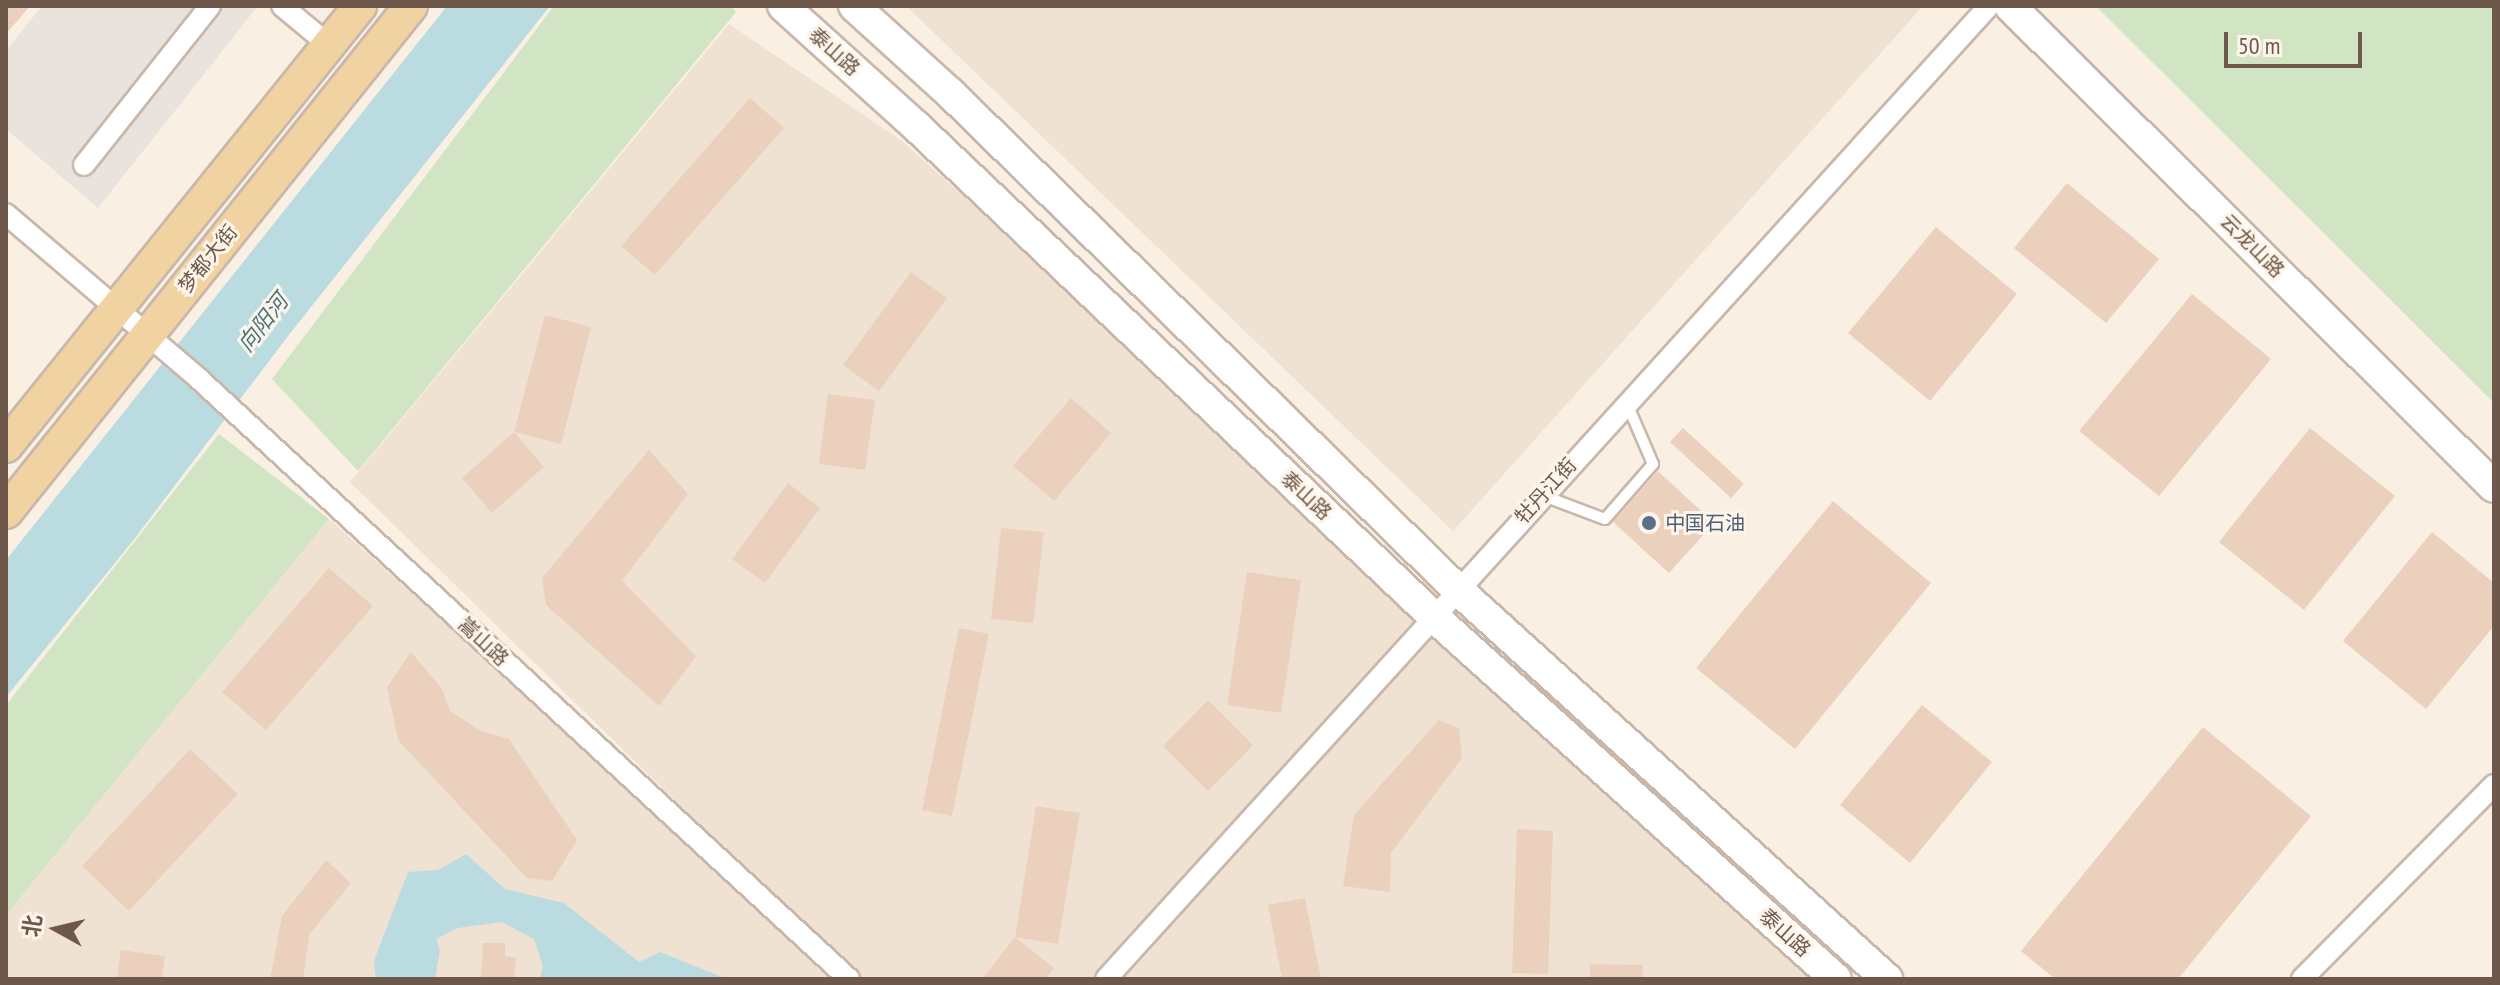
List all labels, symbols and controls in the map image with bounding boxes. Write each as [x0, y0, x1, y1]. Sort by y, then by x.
scale bar [2228, 16, 2366, 66]
street label: 泰山路 [804, 23, 864, 81]
text: 50 m [2238, 30, 2280, 61]
street label: 云龙山路 [2215, 209, 2289, 283]
street label: 梦都大街 [174, 220, 242, 298]
water label: 向阳河 [232, 289, 294, 357]
street label: 牡丹江街 [1510, 453, 1582, 529]
street label: 泰山路 [1276, 467, 1336, 525]
place label: 中国石油 [1665, 511, 1745, 535]
marker: 中国石油 [1640, 514, 1658, 532]
street label: 嵩山路 [453, 613, 513, 671]
north arrow [16, 889, 96, 969]
street label: 泰山路 [1755, 904, 1815, 962]
text: 北 [17, 913, 48, 939]

